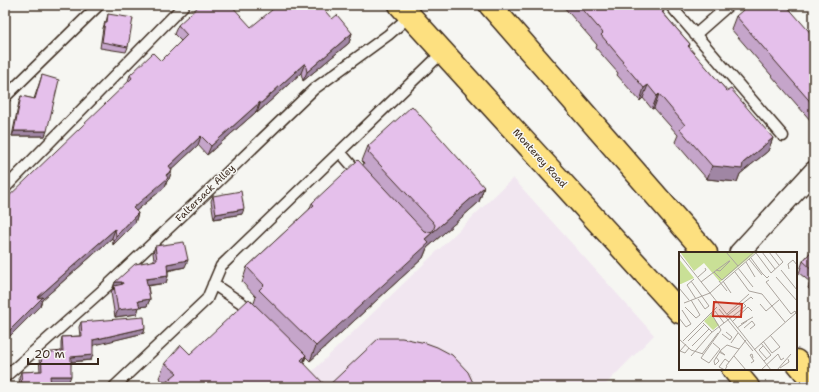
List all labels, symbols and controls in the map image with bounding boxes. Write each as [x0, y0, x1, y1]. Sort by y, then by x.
street label: Monterey Road [510, 126, 570, 191]
street label: Faltersack Alley [173, 161, 238, 225]
inset map [679, 252, 797, 370]
scale bar [28, 340, 98, 366]
text: 20 m [34, 346, 65, 362]

